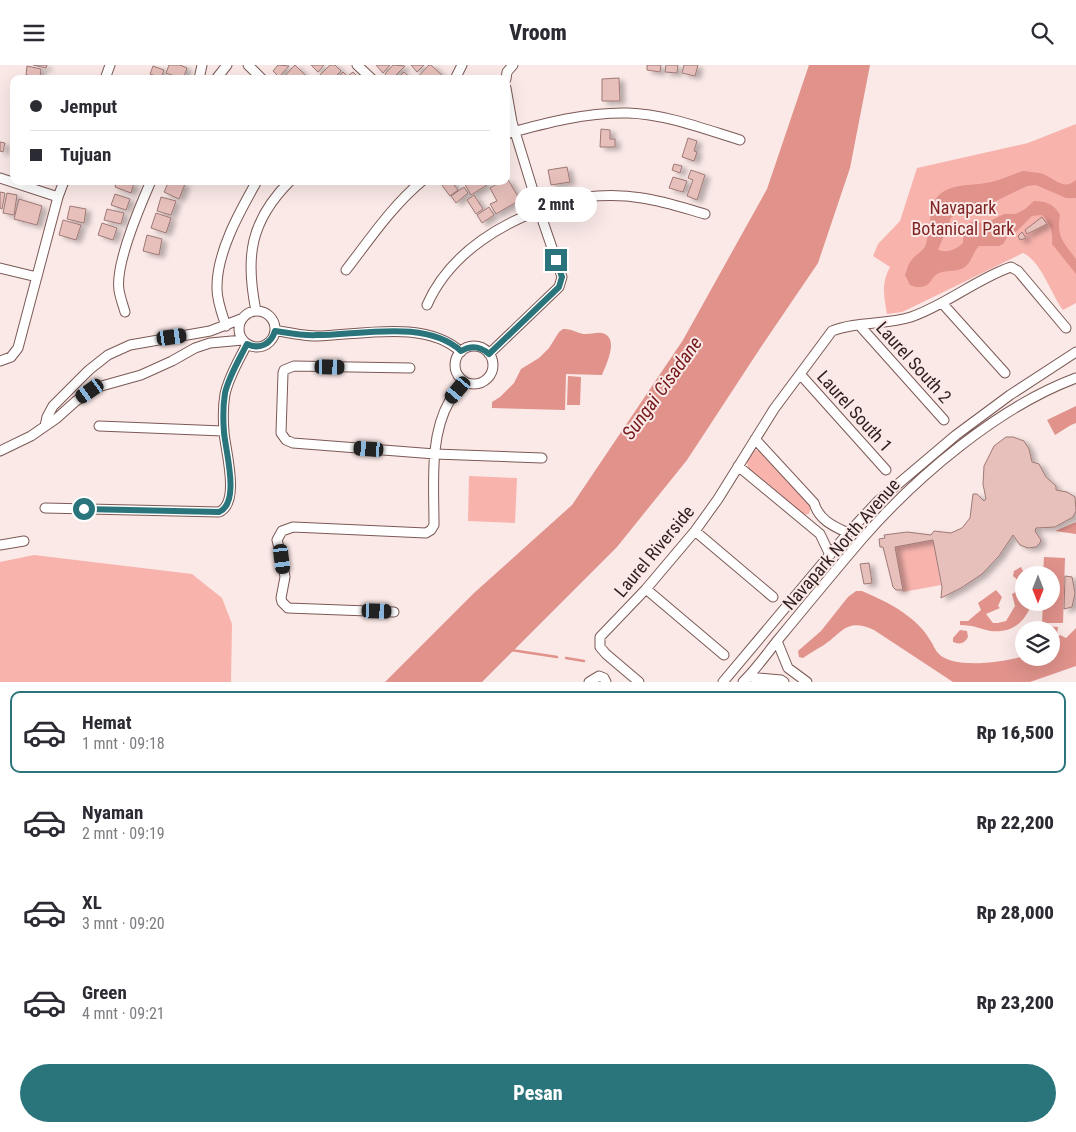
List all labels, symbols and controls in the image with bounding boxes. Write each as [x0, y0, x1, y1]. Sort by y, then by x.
icon: menu [20, 19, 48, 47]
icon: search [1028, 19, 1056, 47]
text: Vroom [509, 20, 567, 45]
text: Jemput [60, 95, 117, 118]
text: Tujuan [60, 143, 111, 166]
callout: 2 mnt [515, 187, 597, 223]
text: 2 mnt [538, 195, 574, 214]
park label: Navapark Botanical Park [912, 197, 1014, 239]
route end [545, 249, 567, 271]
street label: Laurel South 2 [872, 317, 956, 407]
car [156, 327, 187, 347]
water label: Sungai Cisadane [617, 332, 707, 444]
car [314, 359, 345, 375]
street label: Laurel South 1 [813, 366, 897, 456]
car [442, 374, 473, 406]
car [73, 376, 106, 406]
car [353, 440, 384, 458]
street label: Navapark North Avenue [778, 474, 904, 614]
route start [73, 498, 95, 520]
street label: Laurel Riverside [610, 501, 698, 601]
car [272, 543, 291, 575]
north arrow [1015, 566, 1060, 611]
map controls [1015, 566, 1060, 666]
car [361, 603, 392, 619]
button: layers [1015, 621, 1060, 666]
icon: car [22, 710, 67, 755]
text: Hemat [82, 711, 132, 734]
text: Rp 16,500 [976, 721, 1054, 744]
text: 1 mnt · 09:18 [82, 734, 165, 753]
icon: car [22, 800, 67, 845]
text: Nyaman [82, 801, 143, 824]
text: Rp 22,200 [976, 811, 1054, 834]
text: 2 mnt · 09:19 [82, 824, 165, 843]
icon: car [22, 890, 67, 935]
text: XL [82, 891, 102, 914]
text: Rp 28,000 [976, 901, 1054, 924]
text: 3 mnt · 09:20 [82, 914, 165, 933]
icon: car [22, 980, 67, 1025]
text: Green [82, 981, 127, 1004]
text: Rp 23,200 [976, 991, 1054, 1014]
text: 4 mnt · 09:21 [82, 1004, 165, 1023]
button: Pesan [20, 1064, 1056, 1122]

